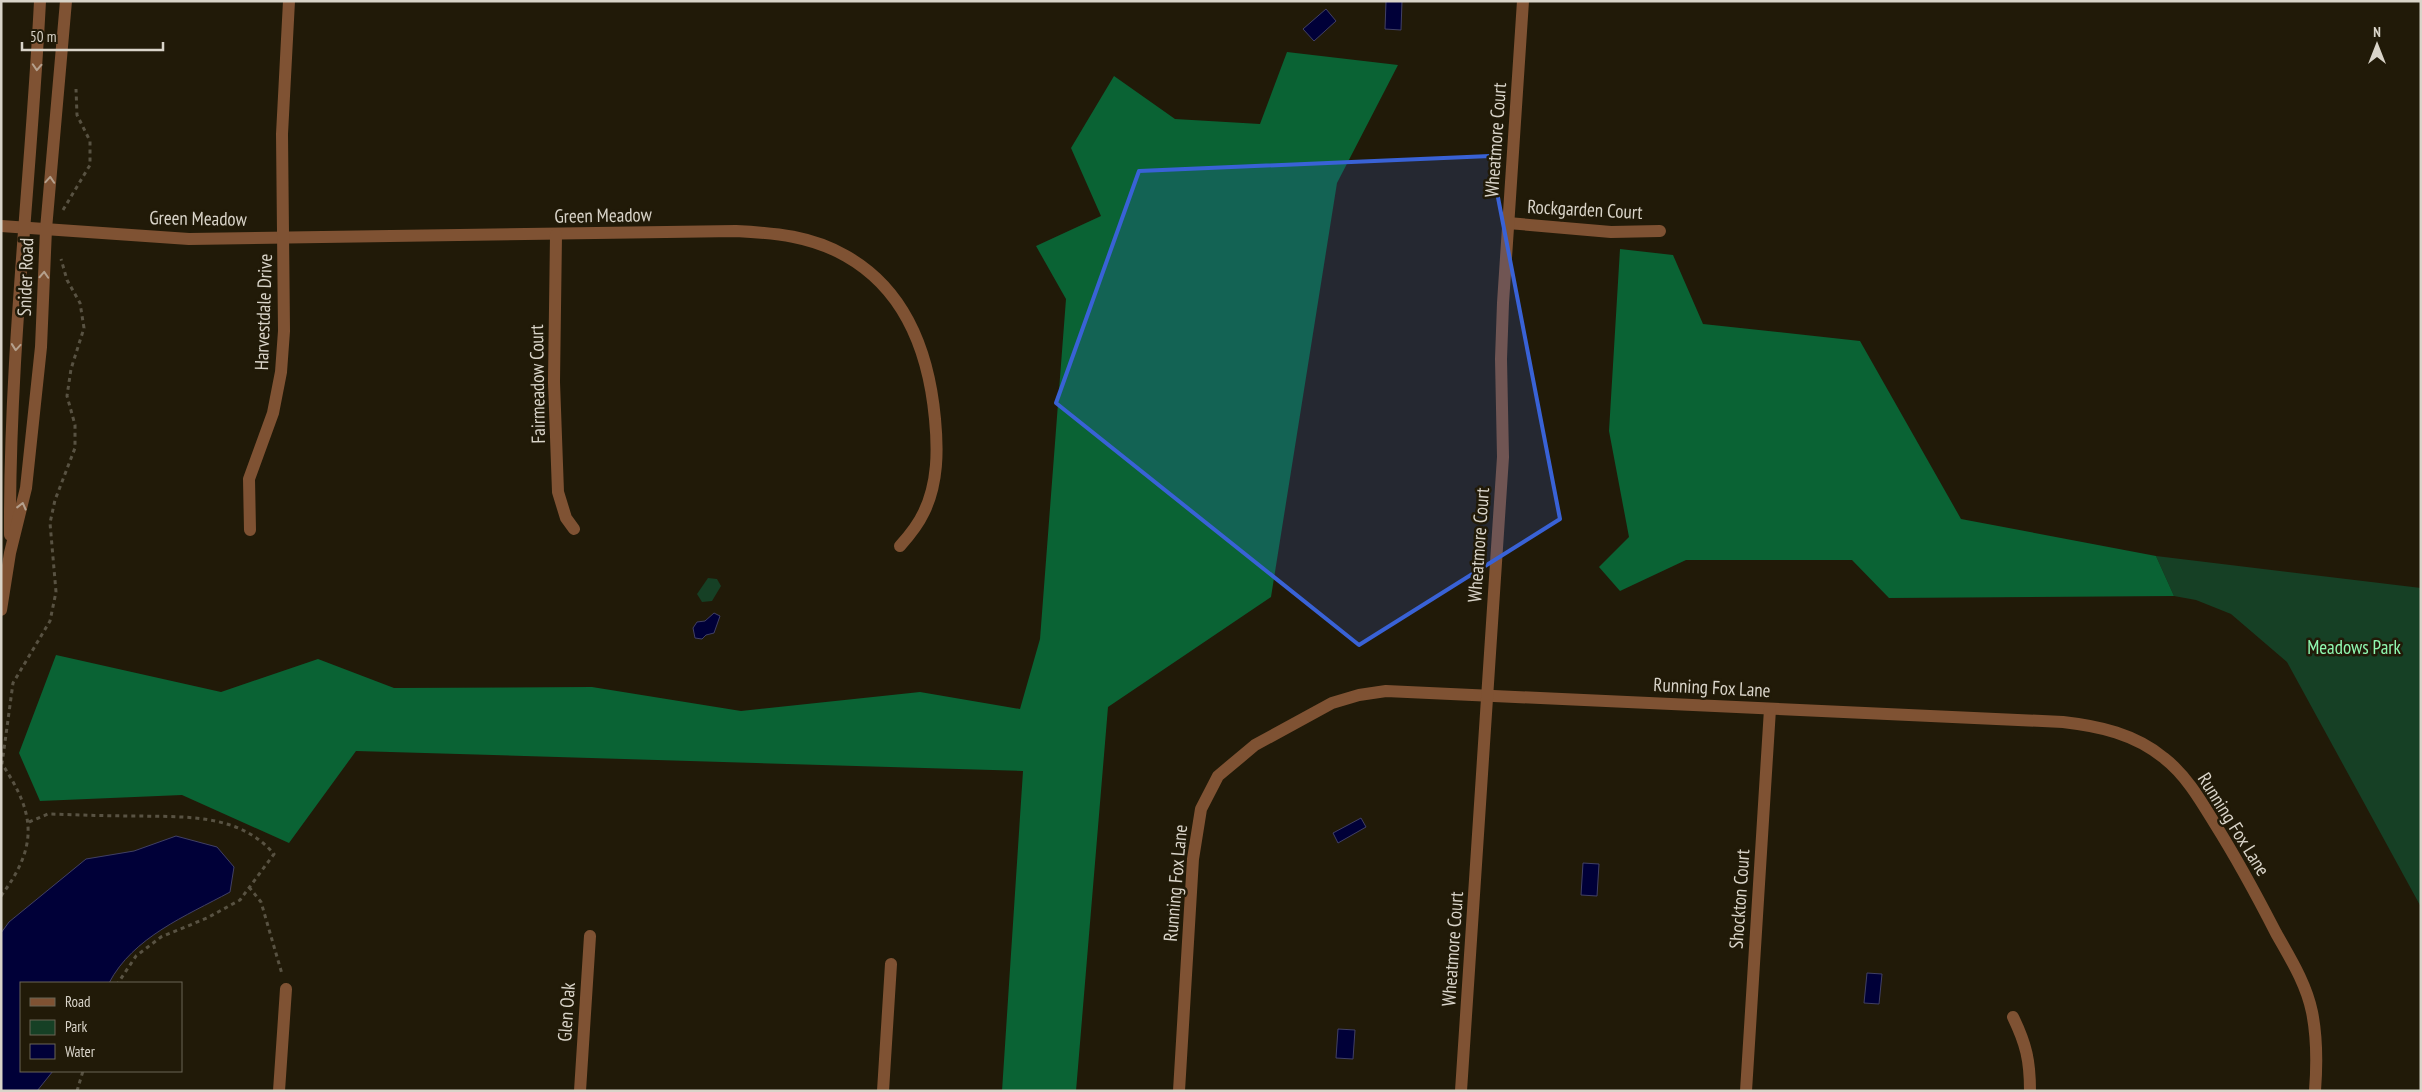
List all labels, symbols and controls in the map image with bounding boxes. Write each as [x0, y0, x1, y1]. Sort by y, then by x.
scale bar [22, 20, 164, 52]
north arrow [2352, 20, 2402, 70]
text: N [2373, 23, 2381, 41]
text: 50 m [30, 27, 56, 46]
one-way arrow [31, 64, 42, 72]
street label: Wheatmore Court [1479, 81, 1511, 198]
one-way arrow [44, 176, 55, 184]
street label: Rockgarden Court [1527, 194, 1644, 224]
street label: Green Meadow [554, 202, 653, 228]
street label: Green Meadow [149, 205, 248, 231]
street label: Snider Road [12, 237, 38, 317]
street label: Harvestdale Drive [249, 253, 277, 371]
one-way arrow [39, 270, 50, 278]
street label: Fairmeadow Court [524, 323, 550, 444]
one-way arrow [11, 343, 22, 351]
street label: Wheatmore Court [1462, 486, 1494, 603]
one-way arrow [16, 501, 27, 510]
park label: Meadows Park [2307, 635, 2401, 659]
street label: Running Fox Lane [1653, 672, 1771, 702]
street label: Running Fox Lane [2193, 768, 2275, 880]
street label: Running Fox Lane [1158, 823, 1192, 942]
street label: Shockton Court [1724, 848, 1755, 950]
street label: Wheatmore Court [1436, 890, 1468, 1007]
street label: Glen Oak [552, 981, 580, 1042]
legend [20, 982, 182, 1072]
text: Road [65, 992, 91, 1011]
text: Park [65, 1017, 87, 1036]
text: Water [65, 1042, 96, 1061]

